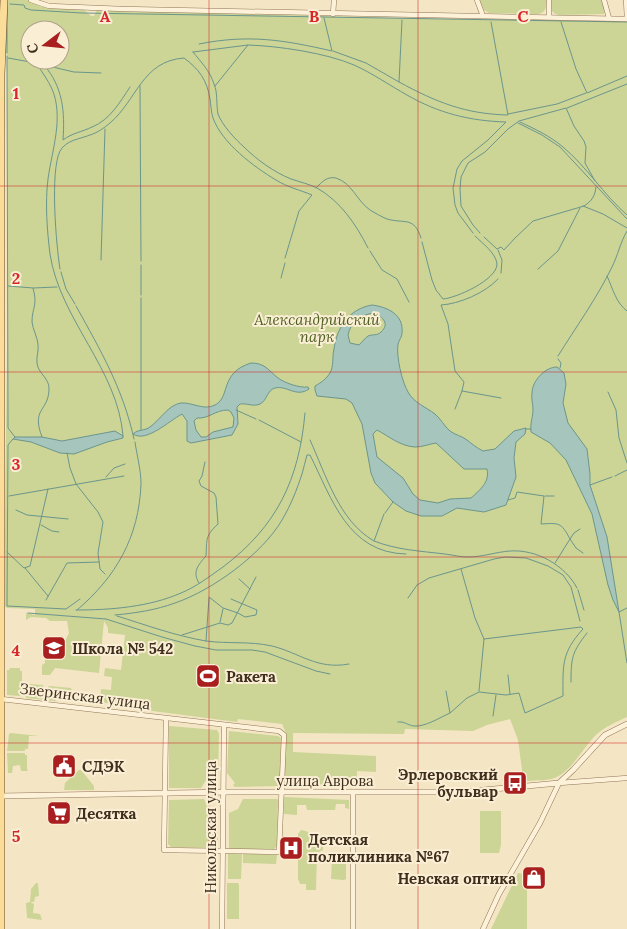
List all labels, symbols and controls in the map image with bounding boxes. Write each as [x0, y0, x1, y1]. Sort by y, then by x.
text: A [100, 6, 111, 26]
text: B [309, 6, 320, 26]
text: C [517, 6, 529, 26]
north arrow [20, 20, 70, 70]
text: С [22, 41, 42, 56]
text: 1 [13, 83, 19, 103]
text: 2 [12, 268, 20, 288]
park label: Александрийский парк [253, 310, 380, 346]
text: 3 [12, 454, 21, 474]
school or university icon: Школа № 542 [41, 635, 67, 661]
place label: Школа № 542 [72, 639, 173, 658]
text: 4 [12, 640, 21, 660]
sports icon: Ракета [195, 663, 221, 689]
place label: Ракета [226, 667, 276, 686]
street label: Зверинская улица [18, 679, 152, 713]
public building icon: СДЭК [51, 753, 77, 779]
place label: СДЭК [82, 757, 125, 776]
street label: Никольская улица [201, 760, 220, 894]
place label: Эрлеровский бульвар [398, 765, 498, 801]
bus stop icon: Эрлеровский бульвар [502, 770, 528, 796]
street label: улица Аврова [276, 771, 374, 790]
supermarket icon: Десятка [46, 800, 72, 826]
place label: Десятка [76, 804, 137, 823]
text: 5 [12, 826, 21, 846]
place label: Детская поликлиника №67 [308, 830, 449, 866]
hospital icon: Детская поликлиника №67 [278, 835, 304, 861]
shop icon: Невская оптика [521, 865, 547, 891]
place label: Невская оптика [397, 869, 516, 888]

